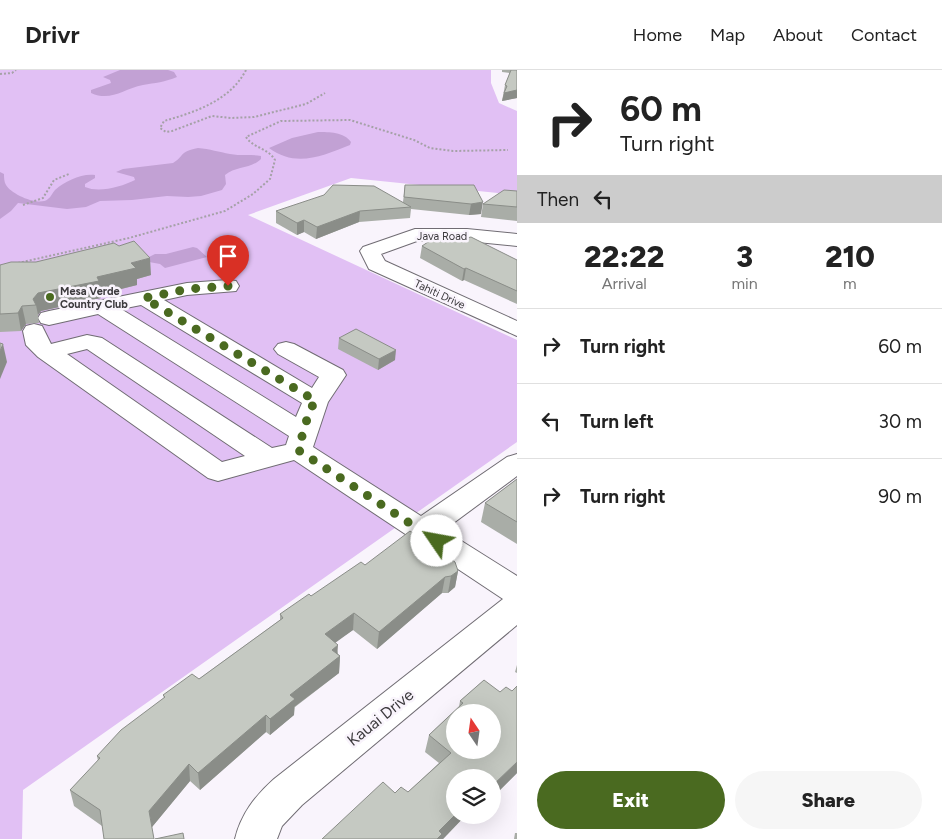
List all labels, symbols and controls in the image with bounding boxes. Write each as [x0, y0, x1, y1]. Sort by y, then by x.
text: Drivr [25, 20, 80, 49]
text: Home [633, 24, 682, 46]
text: Map [710, 24, 745, 46]
text: About [773, 24, 823, 46]
text: Contact [851, 24, 917, 46]
text: 60 m [620, 88, 702, 130]
icon: right [537, 90, 602, 155]
text: Turn right [620, 130, 715, 157]
icon: left [589, 185, 617, 213]
text: Then [537, 188, 579, 211]
street label: Java Road [417, 230, 467, 243]
pin [207, 235, 249, 286]
text: 22:22 [584, 238, 664, 275]
text: 3 [736, 238, 753, 275]
text: 210 [825, 238, 875, 275]
icon: arrive [214, 242, 242, 270]
text: Arrival [602, 274, 647, 293]
text: min [732, 274, 758, 293]
text: m [843, 274, 857, 293]
street label: Tahiti Drive [412, 277, 467, 312]
place label: Mesa Verde Country Club [60, 285, 128, 311]
marker: Mesa Verde Country Club [44, 291, 56, 303]
icon: right [537, 332, 565, 360]
text: Turn right [580, 335, 666, 358]
text: 60 m [878, 335, 922, 358]
icon: left [537, 407, 565, 435]
text: Turn left [580, 410, 654, 433]
text: 30 m [879, 410, 922, 433]
icon: right [537, 482, 565, 510]
text: Turn right [580, 485, 666, 508]
text: 90 m [878, 485, 922, 508]
position arrow [410, 514, 462, 566]
street label: Kauai Drive [343, 685, 417, 750]
north arrow [446, 704, 501, 759]
map controls [446, 704, 501, 824]
button: layers [446, 769, 501, 824]
button: Exit [537, 771, 725, 829]
button: Share [735, 771, 922, 829]

